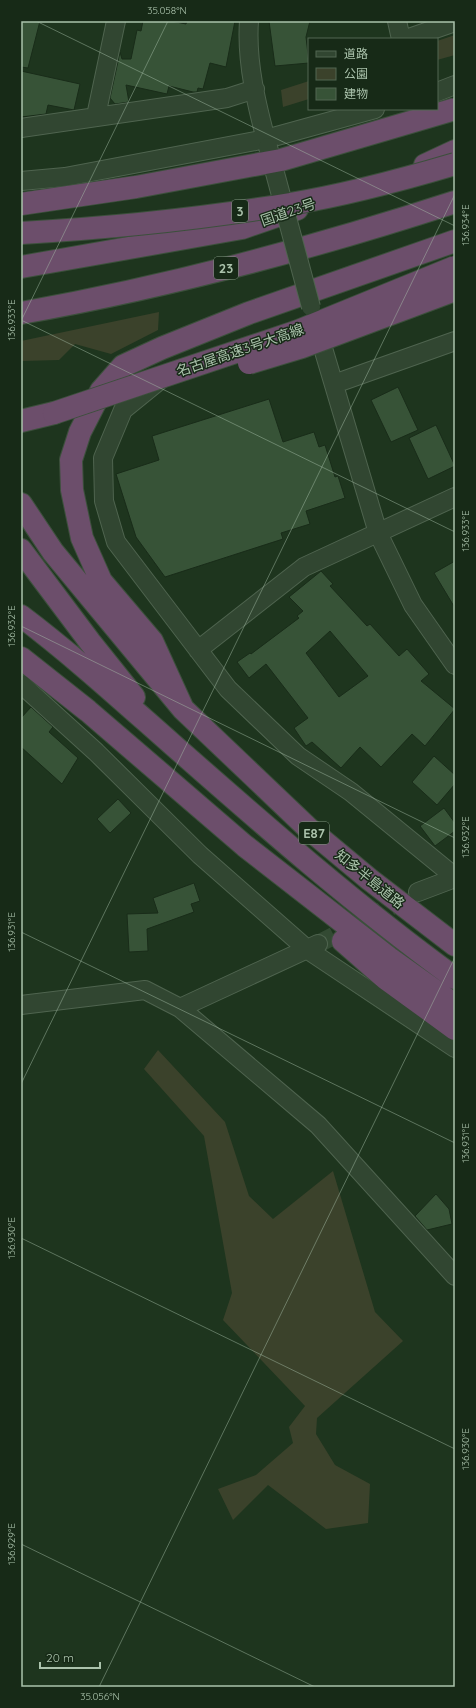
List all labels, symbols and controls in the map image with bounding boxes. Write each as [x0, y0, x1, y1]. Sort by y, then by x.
text: 35.058°N [147, 4, 187, 17]
legend [308, 38, 438, 110]
text: 道路 [344, 46, 368, 61]
text: 公園 [344, 66, 368, 81]
text: 建物 [344, 86, 368, 101]
street label: 国道23号 [258, 194, 318, 230]
road number: 3 [232, 200, 248, 222]
text: 136.934°E [459, 204, 472, 246]
road number: 23 [214, 257, 238, 279]
text: 136.933°E [5, 299, 18, 341]
street label: 名古屋高速3号大高線 [174, 320, 306, 380]
text: 136.933°E [459, 510, 472, 552]
text: 136.932°E [5, 605, 18, 647]
text: 136.932°E [459, 816, 472, 858]
road number: E87 [299, 822, 329, 844]
street label: 知多半島道路 [332, 846, 408, 912]
text: 136.931°E [5, 912, 18, 952]
text: 136.931°E [459, 1123, 472, 1163]
text: 136.930°E [5, 1217, 18, 1259]
text: 136.930°E [459, 1428, 472, 1470]
text: 136.929°E [5, 1523, 18, 1565]
scale bar [40, 1644, 100, 1670]
text: 20 m [46, 1650, 74, 1665]
text: 35.056°N [80, 1690, 120, 1703]

